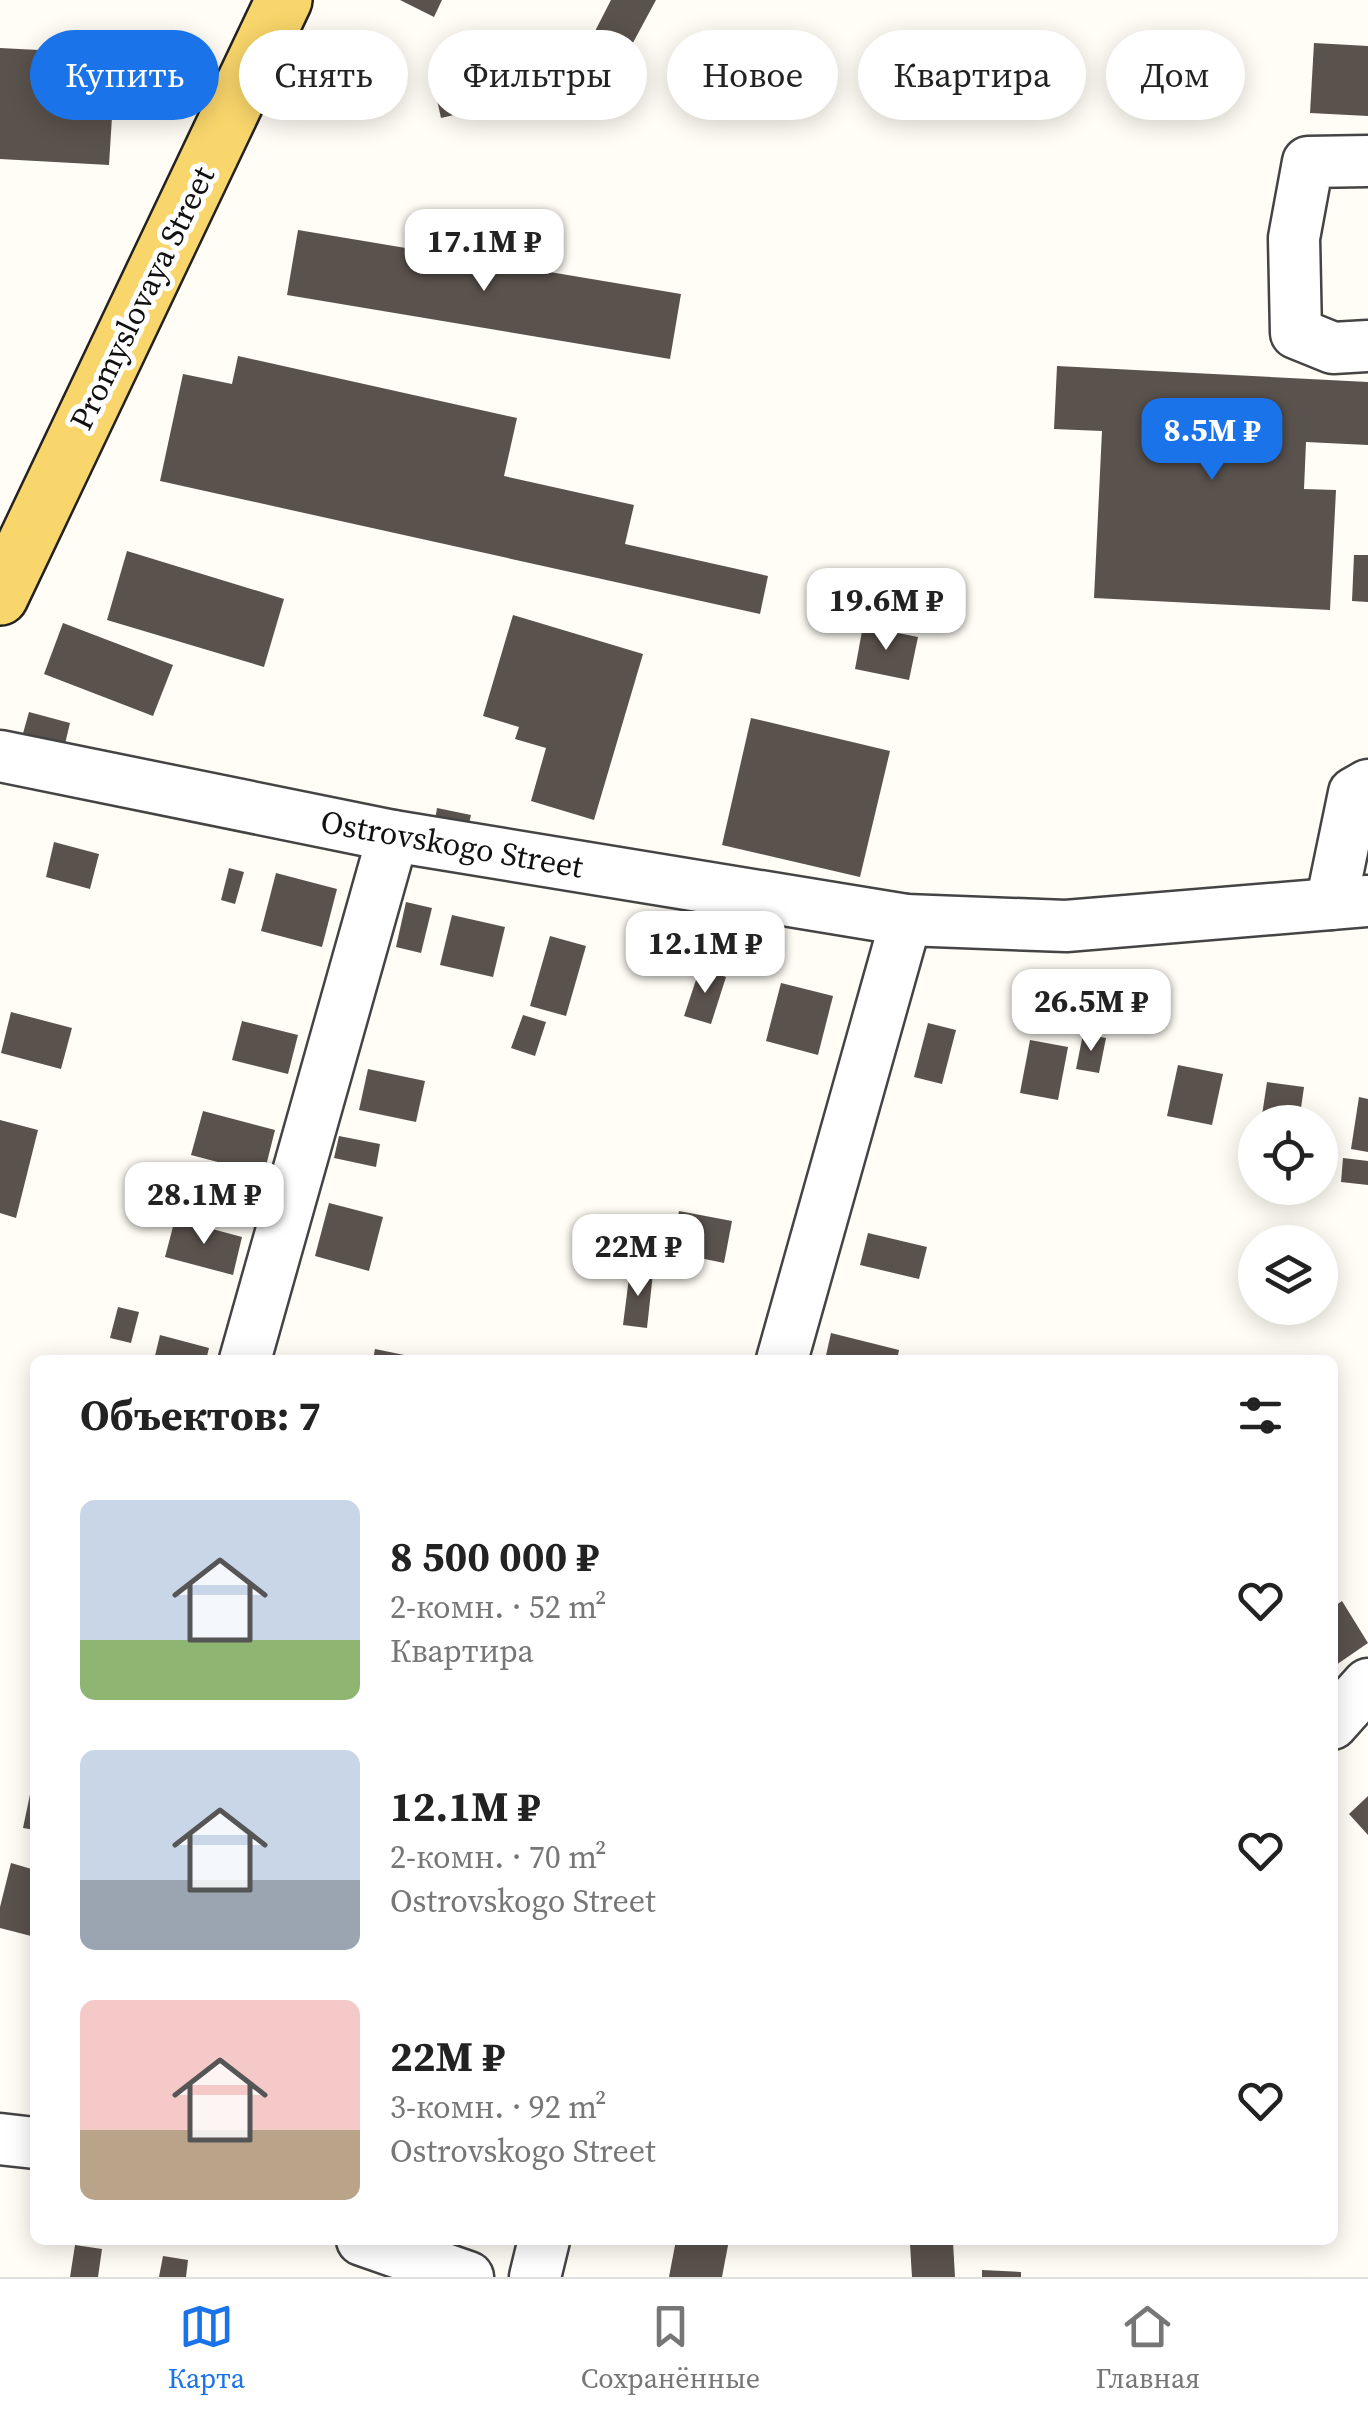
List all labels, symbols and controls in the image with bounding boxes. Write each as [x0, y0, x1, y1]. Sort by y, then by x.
chip: Купить [30, 30, 219, 120]
chip: Снять [239, 30, 408, 120]
chip: Фильтры [428, 30, 647, 120]
chip: Новое [667, 30, 838, 120]
chip: Квартира [858, 30, 1086, 120]
chip: Дом [1106, 30, 1245, 120]
street label: Promyslovaya Street [59, 158, 225, 437]
pin: 17.1M ₽ [392, 209, 576, 294]
text: 17.1M ₽ [427, 219, 541, 263]
pin: 8.5M ₽ [1131, 398, 1293, 483]
text: 8.5M ₽ [1163, 408, 1261, 452]
pin: 19.6M ₽ [794, 568, 978, 653]
text: 19.6M ₽ [829, 578, 943, 622]
street label: Ostrovskogo Street [317, 799, 587, 889]
pin: 12.1M ₽ [613, 911, 797, 996]
text: 12.1M ₽ [648, 921, 762, 965]
pin: 26.5M ₽ [999, 969, 1183, 1054]
text: 26.5M ₽ [1034, 979, 1148, 1023]
map controls [1238, 1105, 1338, 1325]
button: locate [1238, 1105, 1338, 1205]
pin: 28.1M ₽ [112, 1162, 296, 1247]
text: 28.1M ₽ [147, 1172, 261, 1216]
pin: 22M ₽ [568, 1214, 708, 1299]
text: 22M ₽ [594, 1224, 682, 1268]
button: layers [1238, 1225, 1338, 1325]
text: Объектов: 7 [80, 1386, 321, 1444]
icon: filters [1233, 1388, 1288, 1443]
text: 8 500 000 ₽ [390, 1527, 599, 1585]
icon: home [160, 1540, 280, 1660]
icon: heart [1233, 1573, 1288, 1628]
text: 2-комн. · 52 m² [390, 1585, 607, 1629]
text: Квартира [390, 1629, 534, 1673]
text: 12.1M ₽ [390, 1777, 540, 1835]
icon: home [160, 1790, 280, 1910]
icon: heart [1233, 1823, 1288, 1878]
text: 2-комн. · 70 m² [390, 1835, 607, 1879]
text: Ostrovskogo Street [390, 1879, 656, 1923]
text: 22M ₽ [390, 2027, 505, 2085]
icon: home [160, 2040, 280, 2160]
icon: heart [1233, 2073, 1288, 2128]
text: 3-комн. · 92 m² [390, 2085, 607, 2129]
text: Ostrovskogo Street [390, 2129, 656, 2173]
tab: Карта [168, 2299, 245, 2397]
tab: Сохранённые [581, 2299, 760, 2397]
tab: Главная [1095, 2299, 1200, 2397]

